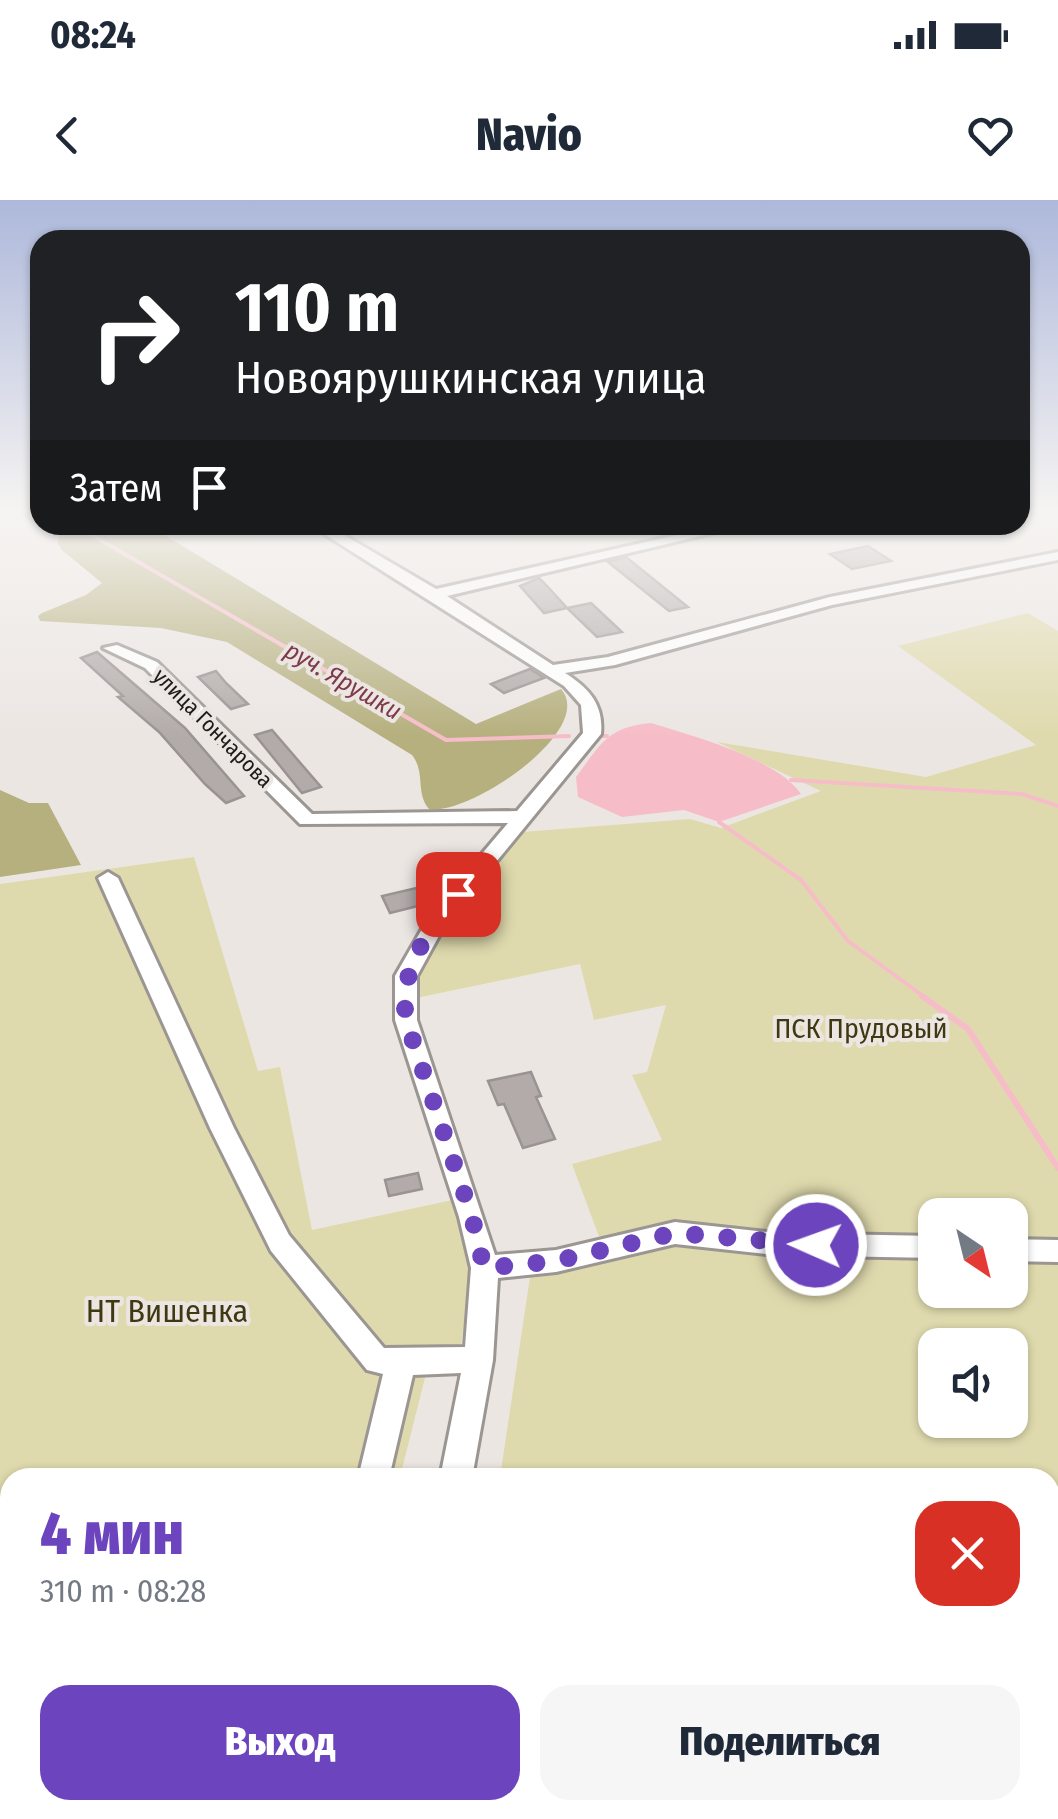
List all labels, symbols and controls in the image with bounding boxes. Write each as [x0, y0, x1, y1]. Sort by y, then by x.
text: 08:24 [50, 12, 136, 58]
icon: back [40, 108, 95, 163]
text: Navio [476, 108, 582, 162]
icon: heart [963, 108, 1018, 163]
text: 110 m [235, 266, 399, 350]
icon: right [70, 270, 200, 400]
text: Новоярушкинская улица [235, 351, 707, 405]
icon: arrive [182, 460, 237, 515]
text: Затем [70, 465, 162, 511]
water label: руч. Ярушки [279, 636, 407, 726]
street label: улица Гончарова [148, 663, 278, 793]
pin [416, 852, 501, 937]
icon: arrive [431, 867, 486, 922]
park label: ПСК Прудовый [774, 1012, 948, 1045]
position arrow [764, 1193, 868, 1297]
north arrow [918, 1198, 1028, 1308]
map controls [918, 1198, 1028, 1438]
park label: НТ Вишенка [86, 1292, 248, 1330]
button: sound [918, 1328, 1028, 1438]
text: 4 мин [40, 1498, 184, 1570]
button: close [915, 1501, 1020, 1606]
text: 310 m · 08:28 [40, 1572, 206, 1610]
button: Выход [40, 1685, 520, 1800]
button: Поделиться [540, 1685, 1020, 1800]

